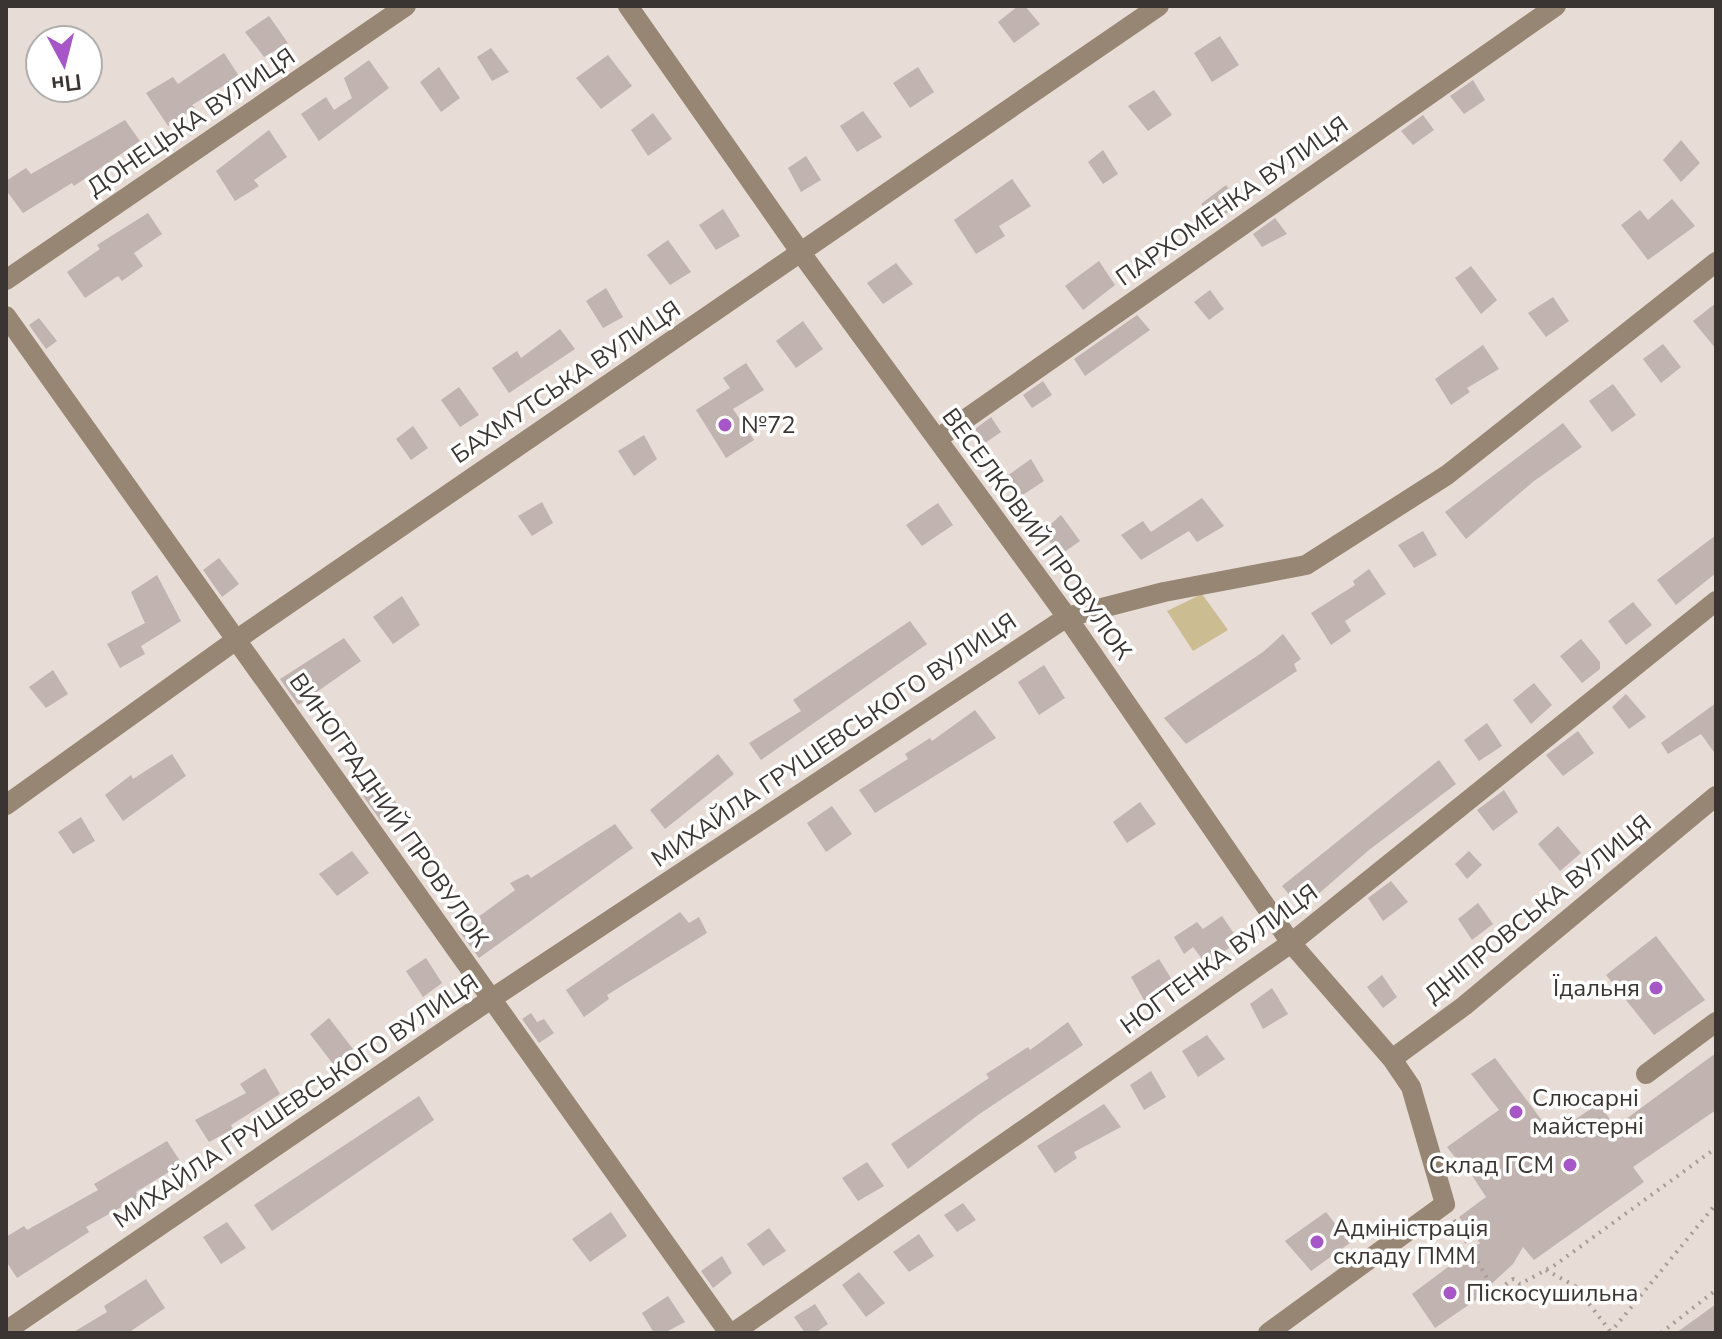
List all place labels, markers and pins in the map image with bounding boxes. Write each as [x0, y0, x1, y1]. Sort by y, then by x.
place label: №72 [741, 409, 796, 441]
marker: №72 [716, 416, 734, 434]
place label: Їдальня [1552, 972, 1640, 1004]
marker: Їдальня [1647, 979, 1665, 997]
place label: Слюсарні майстерні [1532, 1082, 1644, 1142]
marker: Слюсарні майстерні [1507, 1103, 1525, 1121]
place label: Склад ГСМ [1429, 1149, 1554, 1181]
marker: Склад ГСМ [1561, 1156, 1579, 1174]
place label: Адміністрація складу ПММ [1333, 1212, 1489, 1272]
marker: Адміністрація складу ПММ [1308, 1233, 1326, 1251]
place label: Піскосушильна [1466, 1277, 1638, 1309]
marker: Піскосушильна [1441, 1284, 1459, 1302]

